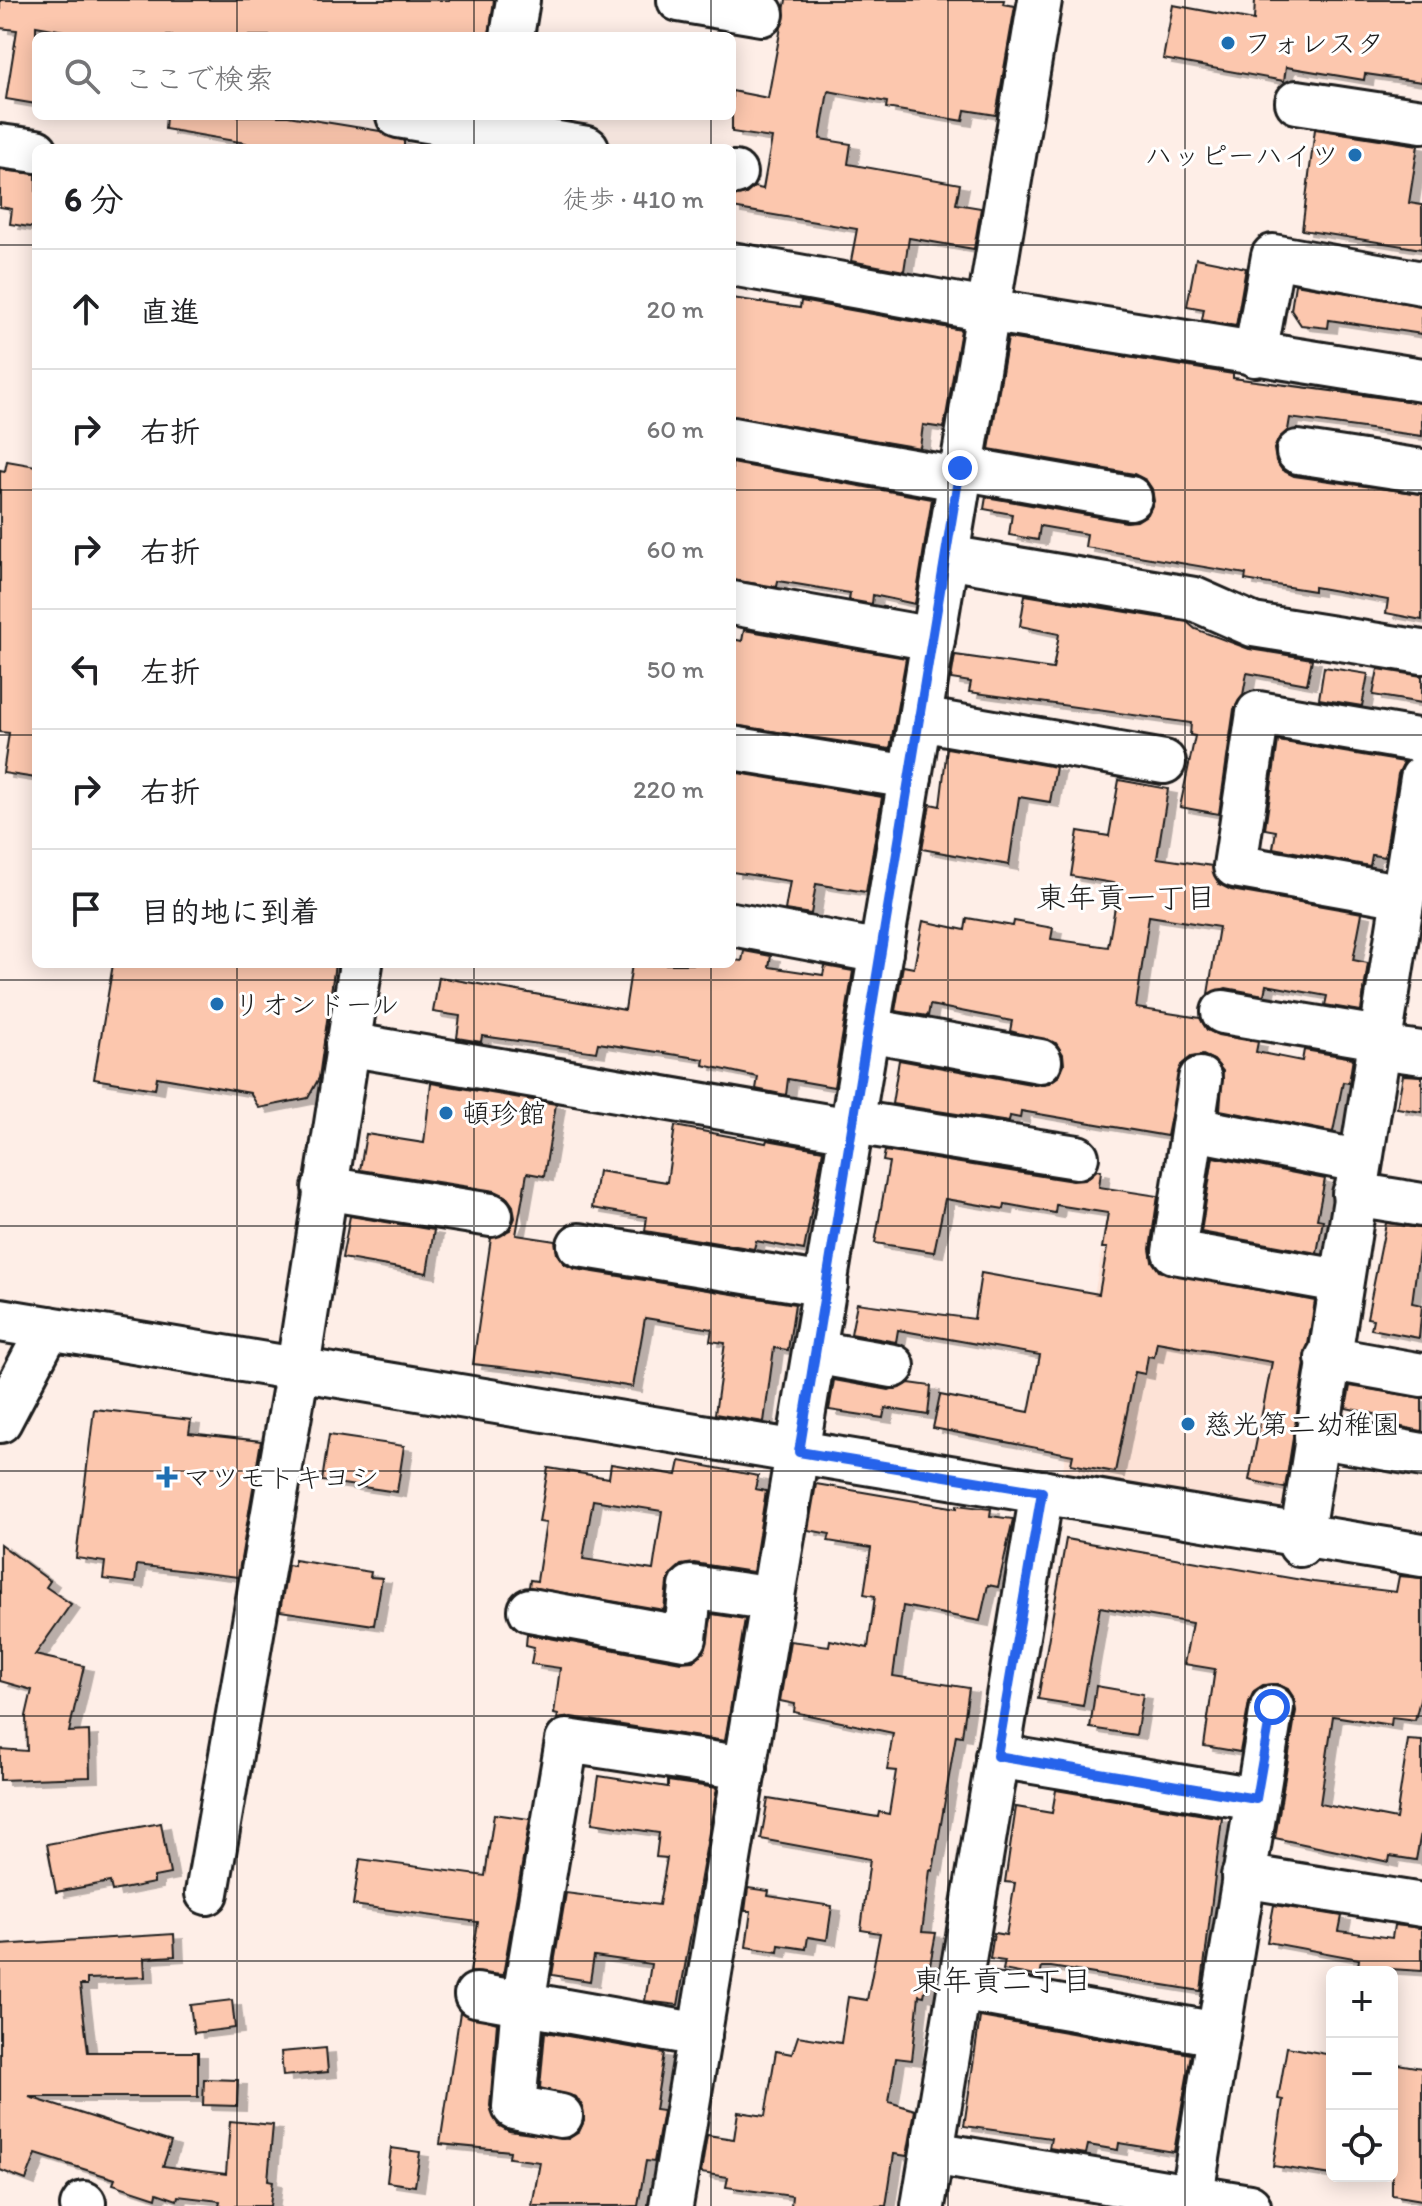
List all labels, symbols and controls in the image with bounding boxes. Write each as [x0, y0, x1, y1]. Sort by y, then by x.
place label: フォレスタ [1244, 26, 1385, 60]
search box [32, 32, 736, 120]
marker: フォレスタ [1219, 34, 1237, 52]
icon: search [60, 54, 104, 98]
text: ここで検索 [124, 60, 274, 97]
place label: ハッピーハイツ [1144, 138, 1339, 172]
marker: ハッピーハイツ [1346, 146, 1364, 164]
text: 6 分 [64, 179, 124, 220]
text: 徒歩 · 410 m [563, 183, 704, 215]
icon: ahead [64, 287, 108, 331]
text: 直進 [140, 293, 200, 330]
text: 20 m [647, 293, 704, 325]
icon: right [64, 407, 108, 451]
text: 右折 [140, 413, 200, 450]
text: 60 m [647, 413, 704, 445]
route end [942, 450, 978, 486]
icon: right [64, 527, 108, 571]
text: 右折 [140, 533, 200, 570]
text: 60 m [647, 533, 704, 565]
icon: left [64, 647, 108, 691]
text: 左折 [140, 653, 200, 690]
text: 50 m [647, 653, 704, 685]
icon: right [64, 767, 108, 811]
text: 右折 [140, 773, 200, 810]
text: 220 m [633, 773, 704, 805]
district label: 東年貢一丁目 [1036, 879, 1216, 916]
icon: arrive [64, 887, 108, 931]
text: 目的地に到着 [140, 893, 320, 930]
place label: リオンドール [233, 987, 399, 1021]
marker: リオンドール [208, 995, 226, 1013]
place label: 頓珍館 [462, 1096, 546, 1130]
marker: 頓珍館 [437, 1104, 455, 1122]
place label: 慈光第二幼稚園 [1204, 1407, 1400, 1441]
marker: 慈光第二幼稚園 [1179, 1415, 1197, 1433]
place label: マツモトキヨシ [183, 1460, 379, 1494]
marker: マツモトキヨシ [158, 1468, 176, 1486]
route start [1254, 1689, 1290, 1725]
district label: 東年貢二丁目 [912, 1962, 1092, 1999]
map controls [1326, 1966, 1398, 2182]
button: + [1326, 1966, 1398, 2038]
button: − [1326, 2038, 1398, 2110]
button: locate [1326, 2110, 1398, 2182]

